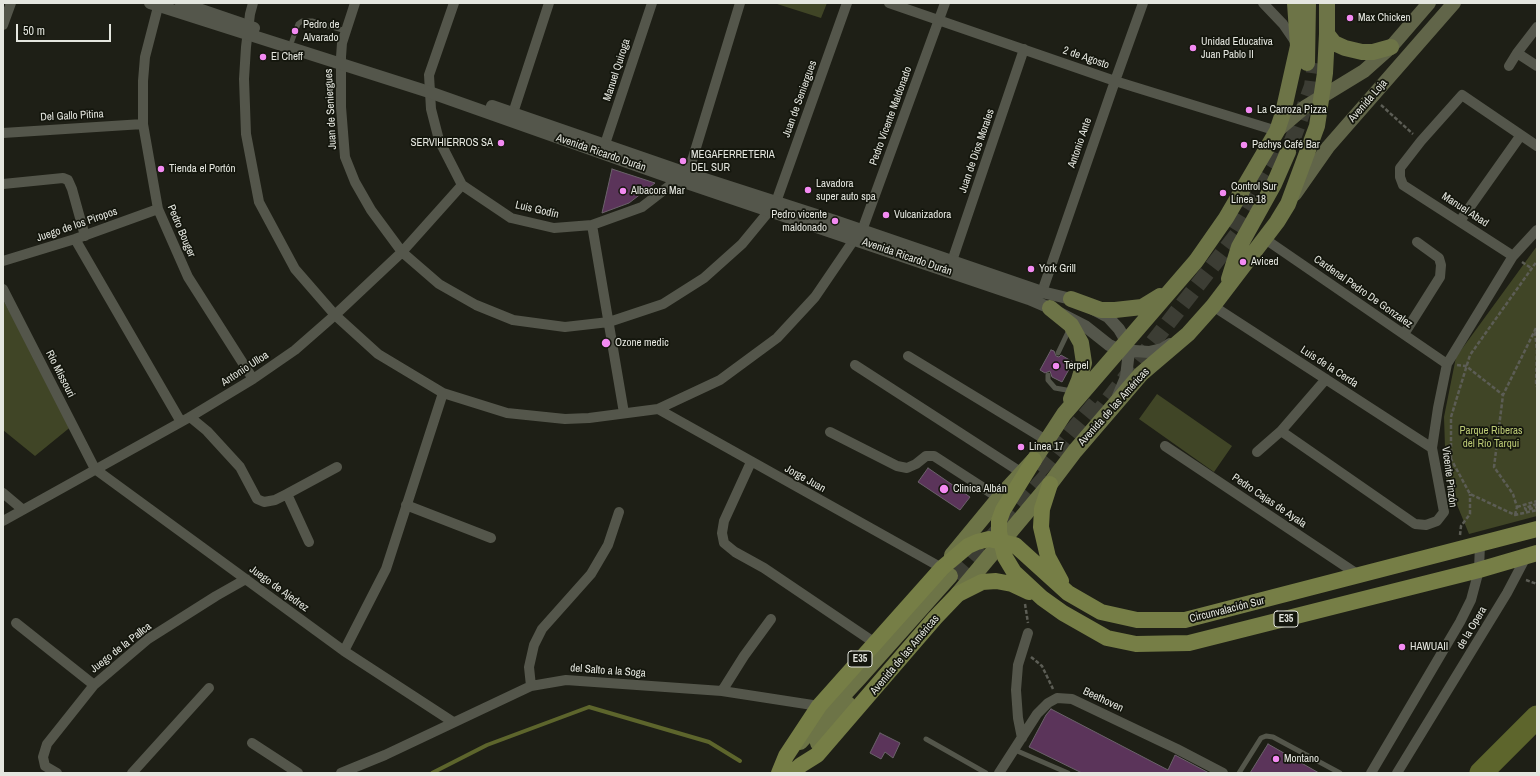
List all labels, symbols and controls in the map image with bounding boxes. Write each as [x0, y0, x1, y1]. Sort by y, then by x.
place label: Max Chicken [1358, 11, 1411, 25]
marker: Max Chicken [1345, 13, 1355, 23]
scale bar [18, 16, 113, 42]
place label: Pedro de Alvarado [303, 18, 340, 44]
text: 50 m [23, 23, 45, 39]
marker: Pedro de Alvarado [290, 26, 300, 36]
place label: Unidad Educativa Juan Pablo II [1201, 35, 1273, 61]
street label: Manuel Quiroga [601, 37, 633, 103]
marker: Unidad Educativa Juan Pablo II [1188, 43, 1198, 53]
street label: 2 de Agosto [1061, 44, 1111, 72]
place label: El Cheff [271, 50, 303, 64]
marker: El Cheff [258, 52, 268, 62]
street label: Juan de Seniergues [780, 59, 820, 139]
street label: Pedro Vicente Maldonado [867, 65, 915, 167]
street label: Juan de Seniergues [322, 68, 340, 150]
street label: Avenida Loja [1346, 77, 1390, 125]
place label: La Carroza Pizza [1257, 103, 1327, 117]
marker: La Carroza Pizza [1244, 105, 1254, 115]
street label: Juan de Dios Morales [956, 107, 998, 195]
street label: Del Gallo Pitina [40, 108, 104, 124]
street label: Antonio Ante [1065, 116, 1095, 170]
street label: Avenida Ricardo Durán [554, 131, 648, 175]
place label: SERVIHIERROS SA [410, 136, 493, 150]
marker: SERVIHIERROS SA [496, 138, 506, 148]
place label: Pachys Café Bar [1252, 138, 1320, 152]
marker: Pachys Café Bar [1239, 140, 1249, 150]
place label: MEGAFERRETERIA DEL SUR [691, 148, 775, 174]
marker: MEGAFERRETERIA DEL SUR [678, 156, 688, 166]
place label: Tienda el Portón [169, 162, 235, 176]
marker: Tienda el Portón [156, 164, 166, 174]
place label: Lavadora super auto spa [816, 177, 876, 203]
place label: Control Sur Línea 18 [1231, 180, 1277, 206]
place label: Albacora Mar [631, 184, 685, 198]
marker: Lavadora super auto spa [803, 185, 813, 195]
marker: Albacora Mar [618, 186, 628, 196]
marker: Control Sur Línea 18 [1218, 188, 1228, 198]
street label: Manuel Abad [1439, 190, 1491, 230]
street label: Luis Godín [514, 199, 560, 221]
street label: Pedro Bouger [164, 203, 198, 259]
street label: Juego de los Piropos [35, 205, 119, 245]
place label: Pedro vicente maldonado [771, 208, 827, 234]
place label: Vulcanizadora [894, 208, 951, 222]
marker: Vulcanizadora [881, 210, 891, 220]
marker: Pedro vicente maldonado [830, 216, 840, 226]
street label: Avenida Ricardo Durán [860, 235, 954, 279]
street label: Cardenal Pedro De Gonzalez [1311, 253, 1415, 331]
place label: Aviced [1251, 255, 1278, 269]
marker: Aviced [1238, 257, 1248, 267]
place label: York Grill [1039, 262, 1076, 276]
marker: York Grill [1026, 264, 1036, 274]
place label: Ozone medic [615, 336, 669, 350]
marker: Ozone medic [600, 337, 612, 349]
street label: Luis de la Cerda [1298, 343, 1360, 391]
street label: Rio Missouri [43, 348, 77, 400]
street label: Antonio Ulloa [219, 349, 271, 389]
place label: Terpel [1064, 359, 1089, 373]
marker: Terpel [1051, 361, 1061, 371]
street label: Avenida de las Américas [1076, 365, 1152, 449]
park label: Parque Riberas del Río Tarqui [1459, 424, 1523, 450]
place label: Linea 17 [1029, 440, 1064, 454]
marker: Linea 17 [1016, 442, 1026, 452]
street label: Vicente Pinzón [1439, 446, 1459, 508]
street label: Jorge Juan [782, 462, 828, 496]
street label: Pedro Cajas de Ayala [1229, 471, 1309, 531]
place label: Clinica Albán [953, 482, 1007, 496]
marker: Clinica Albán [938, 483, 950, 495]
street label: Juego de Ajedrez [247, 563, 311, 615]
street label: Circunvalación Sur [1188, 594, 1266, 626]
street label: de la Opera [1454, 604, 1490, 652]
road number: E35 [1274, 611, 1298, 627]
street label: Avenida de las Américas [868, 612, 942, 698]
street label: Juego de la Pallca [88, 620, 154, 676]
place label: HAWUAII [1410, 640, 1448, 654]
marker: HAWUAII [1397, 642, 1407, 652]
road number: E35 [848, 651, 872, 667]
street label: del Salto a la Soga [570, 662, 646, 680]
street label: Beethoven [1081, 685, 1125, 715]
place label: Montano [1284, 752, 1319, 766]
marker: Montano [1271, 754, 1281, 764]

